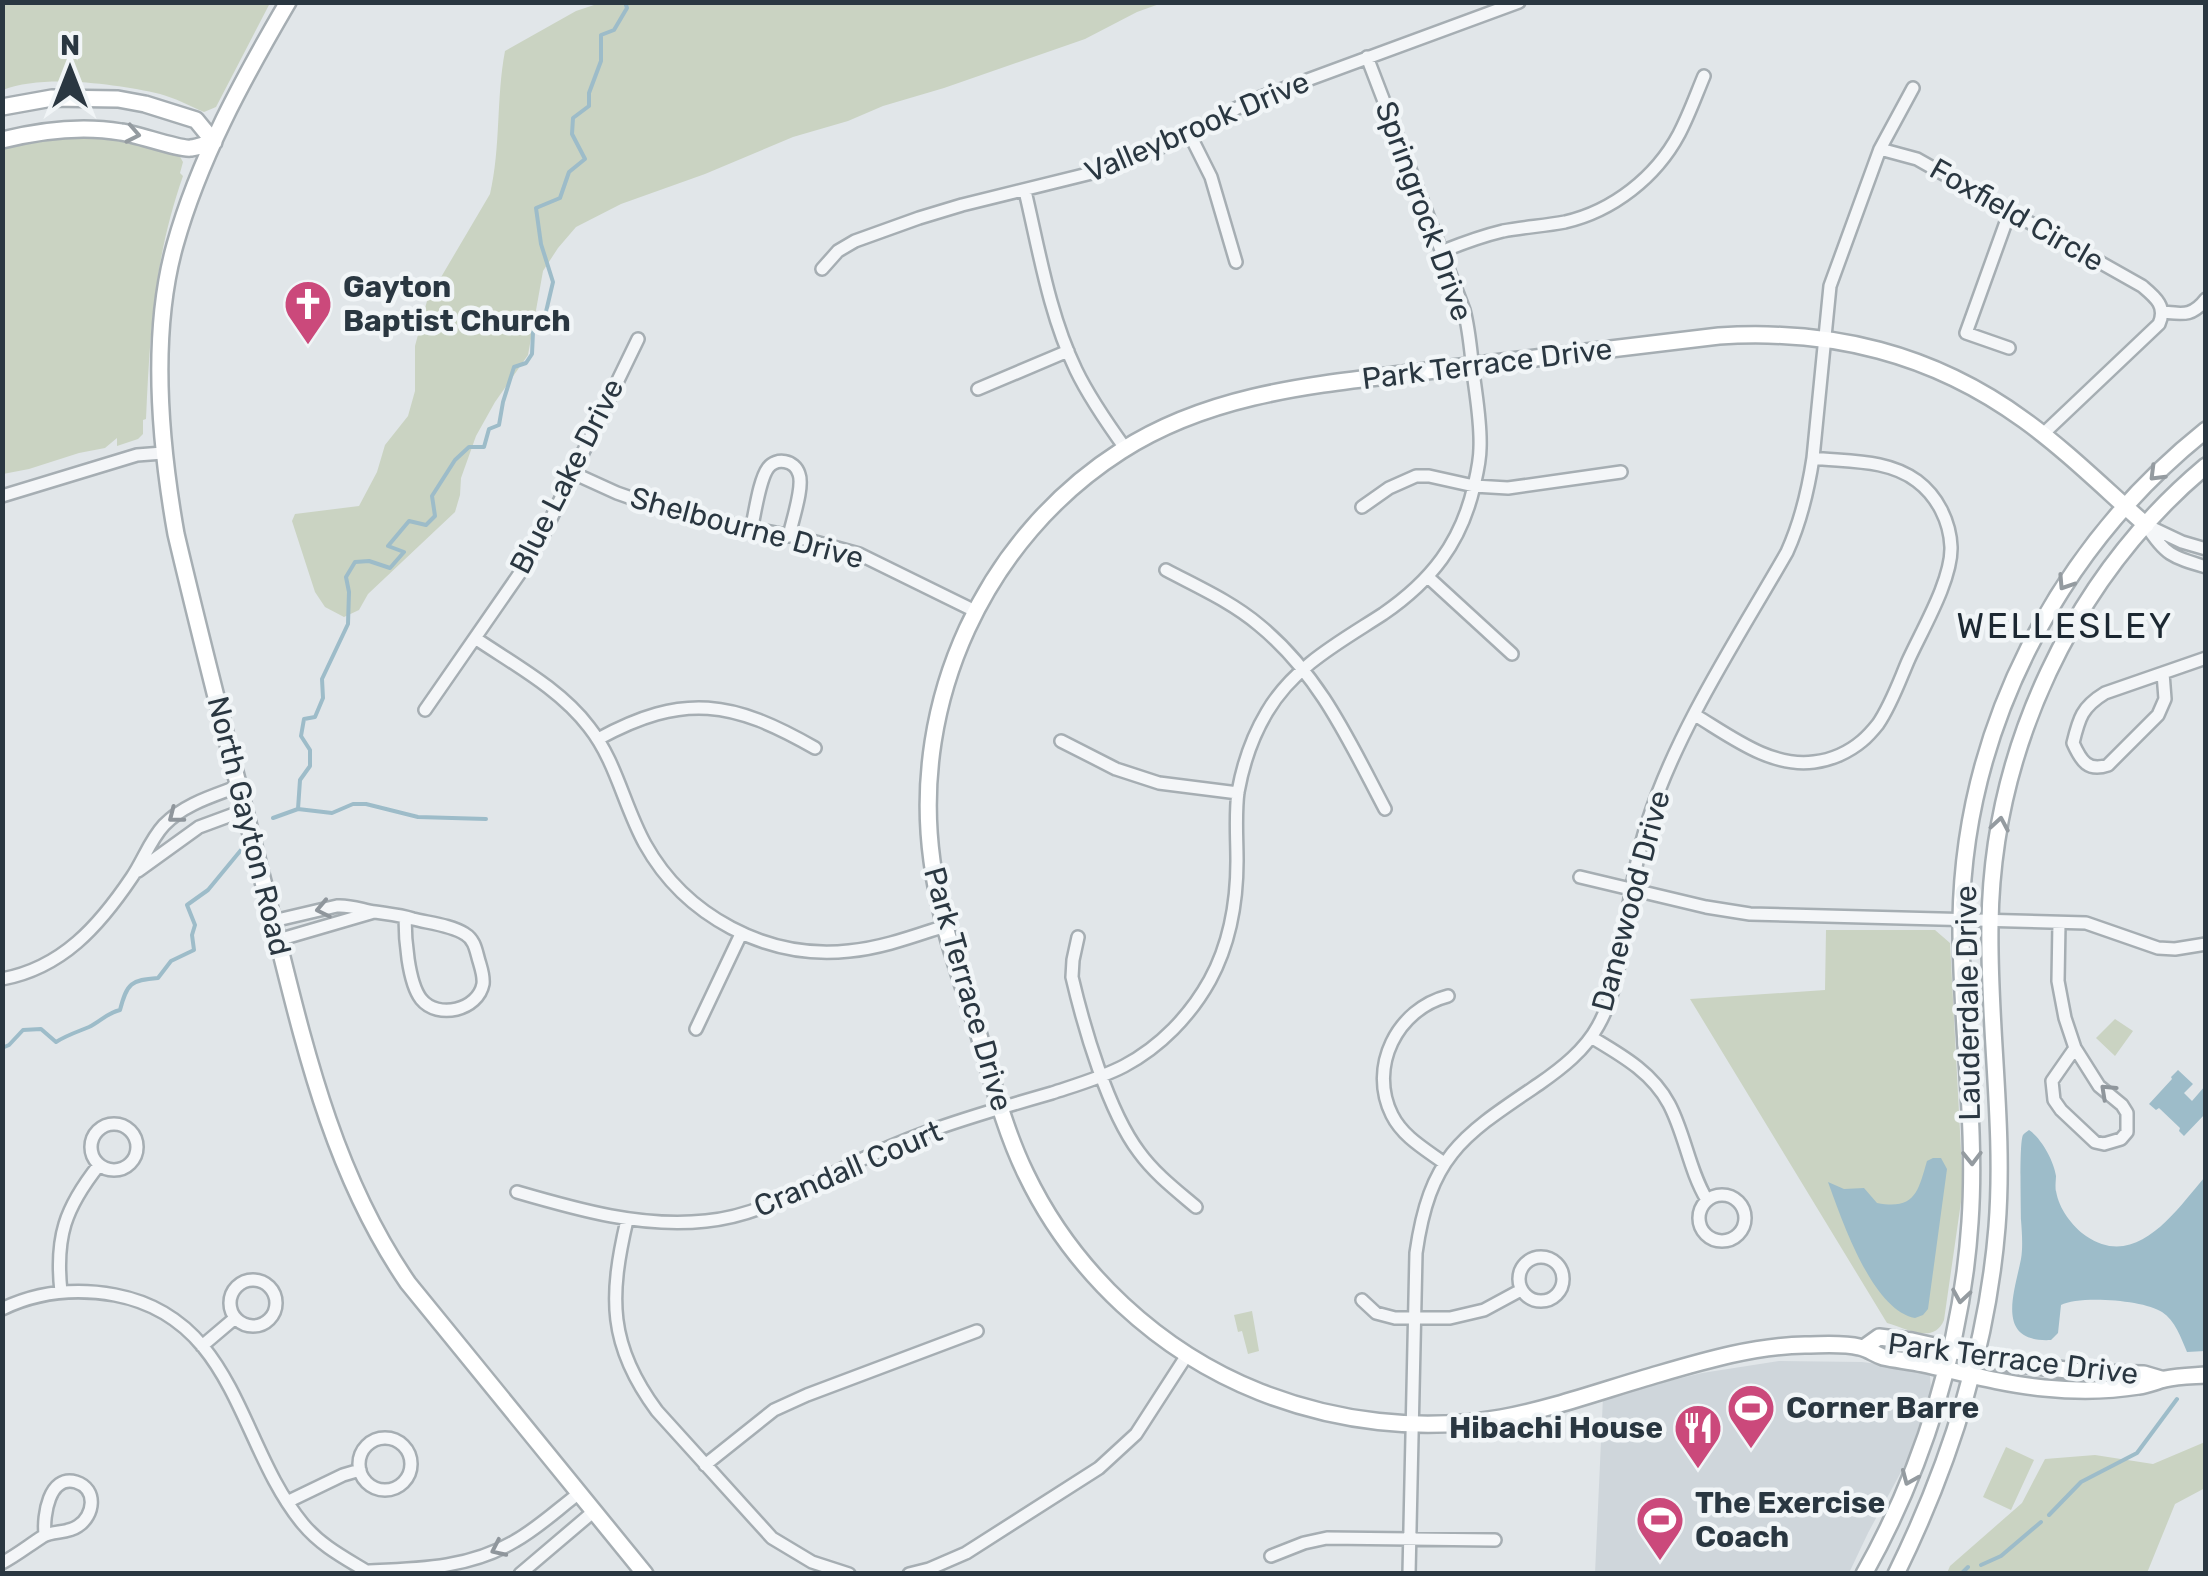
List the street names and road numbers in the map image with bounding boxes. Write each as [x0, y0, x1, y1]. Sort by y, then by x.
street label: Valleybrook Drive [1079, 64, 1315, 190]
street label: Springrock Drive [1368, 96, 1480, 326]
street label: Foxfield Circle [1924, 151, 2110, 279]
street label: Park Terrace Drive [1360, 331, 1614, 397]
street label: Blue Lake Drive [502, 372, 632, 580]
street label: Shelbourne Drive [626, 480, 868, 576]
street label: North Gayton Road [199, 693, 299, 959]
street label: Danewood Drive [1584, 787, 1678, 1015]
street label: Park Terrace Drive [916, 863, 1020, 1115]
street label: Lauderdale Drive [1948, 885, 1988, 1121]
street label: Crandall Court [749, 1113, 948, 1225]
street label: Park Terrace Drive [1886, 1326, 2140, 1392]

